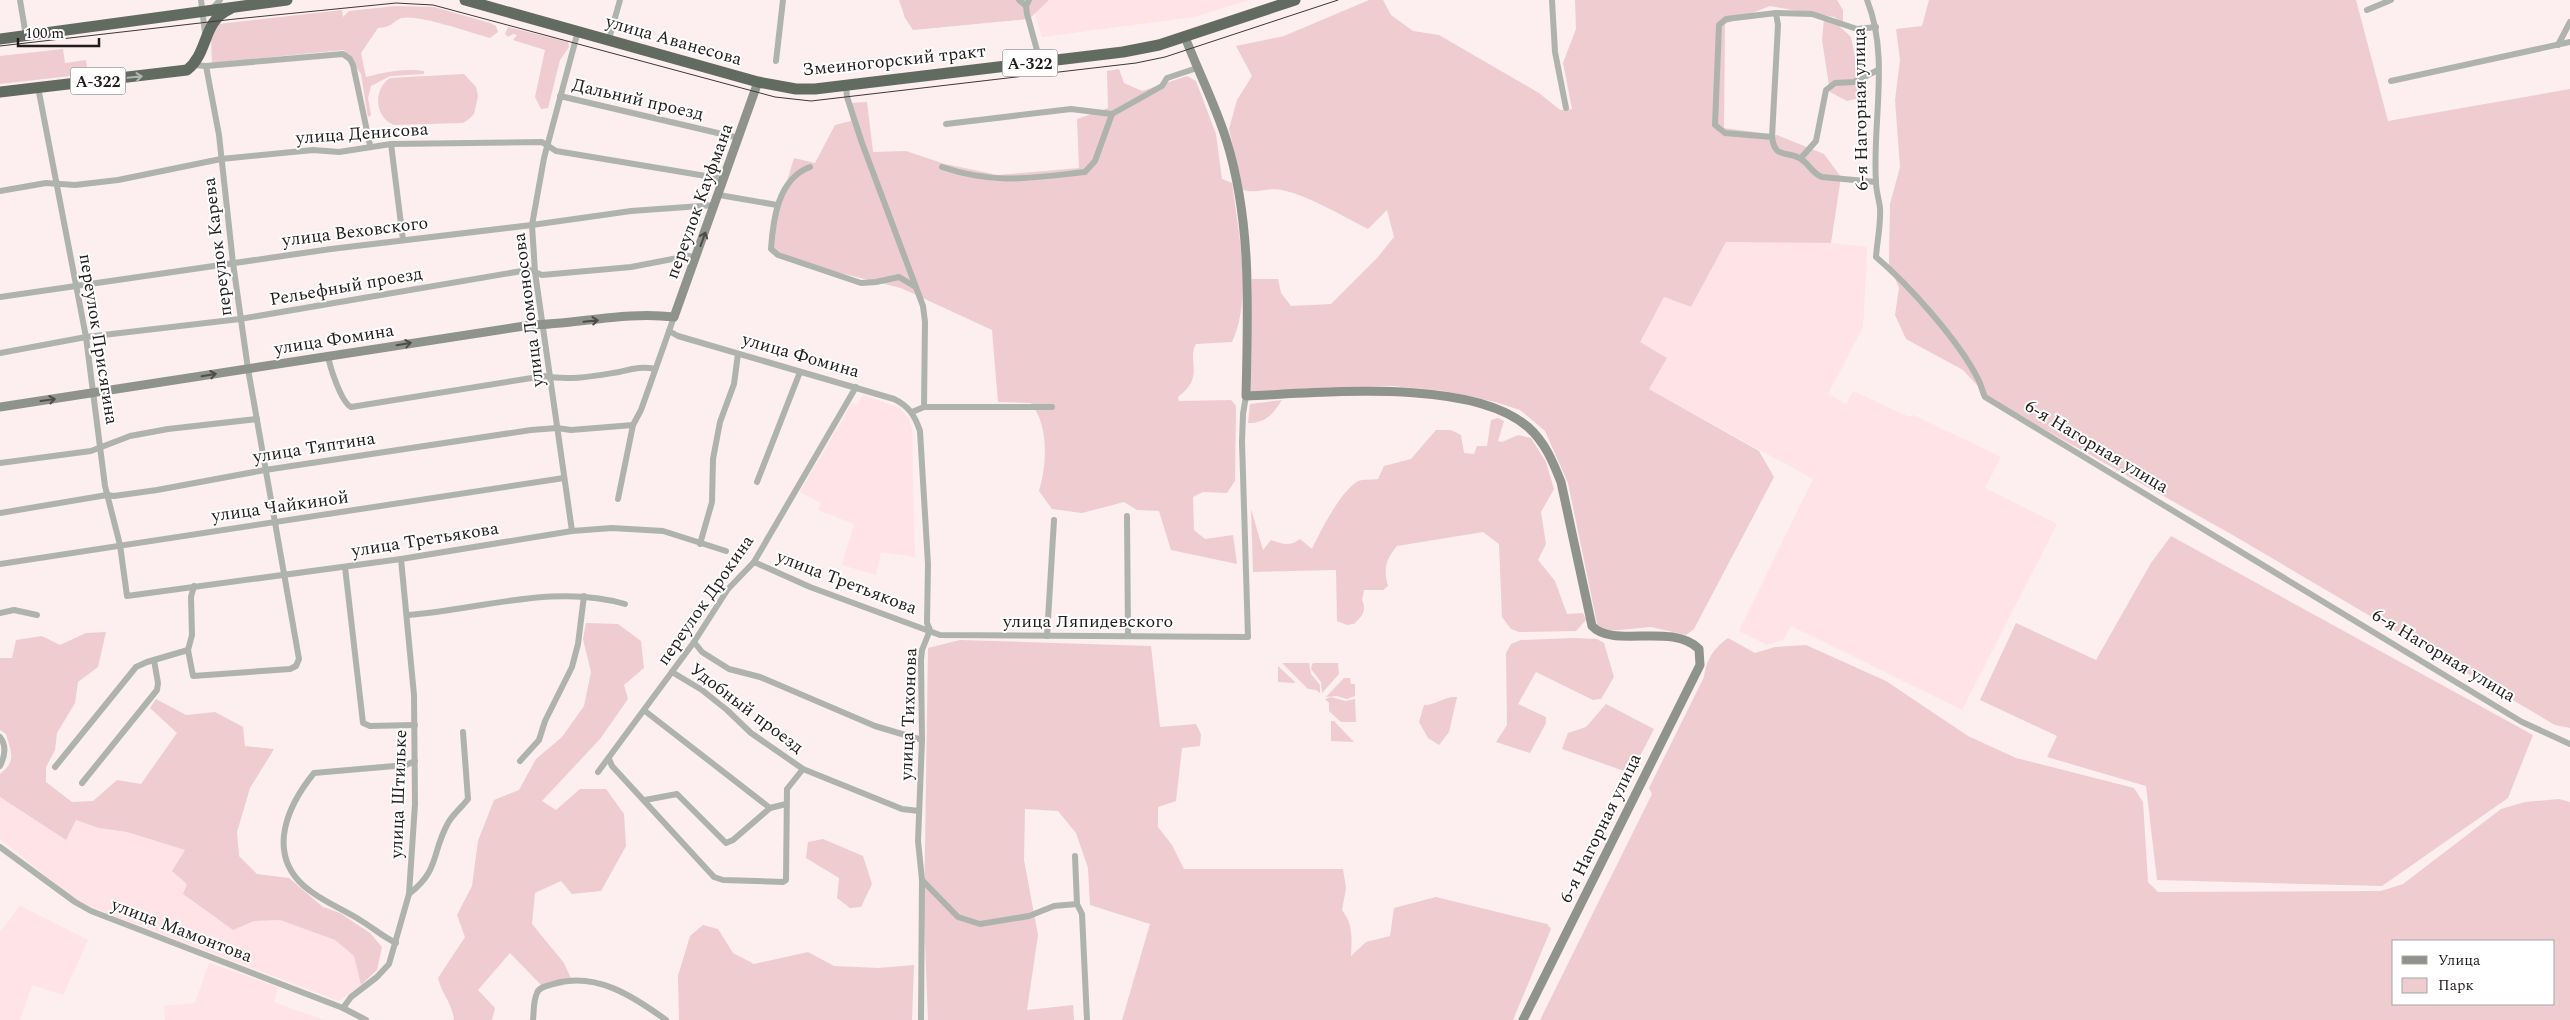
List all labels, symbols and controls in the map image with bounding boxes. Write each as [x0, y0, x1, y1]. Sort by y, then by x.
street label: улица Аванесова [601, 8, 745, 73]
scale bar [18, 15, 99, 47]
text: 100 m [25, 22, 64, 45]
street label: 6-я Нагорная улица [1846, 27, 1875, 191]
street label: Змеиногорский тракт [801, 37, 987, 84]
road number: А-322 [1002, 49, 1058, 76]
road number: А-322 [70, 68, 126, 94]
street label: Дальний проезд [569, 71, 706, 128]
one-way arrow [127, 72, 143, 82]
street label: улица Денисова [294, 115, 429, 152]
street label: переулок Кауфмана [659, 119, 740, 283]
street label: переулок Карева [196, 176, 239, 318]
street label: улица Веховского [279, 209, 430, 254]
street label: улица Ломоносова [506, 231, 551, 390]
one-way arrow [699, 231, 708, 247]
street label: переулок Присягина [72, 252, 125, 427]
street label: Рельефный проезд [267, 260, 425, 313]
one-way arrow [583, 316, 599, 326]
street label: улица Фомина [271, 317, 396, 362]
street label: улица Фомина [738, 326, 863, 385]
one-way arrow [396, 339, 412, 349]
one-way arrow [200, 370, 216, 380]
street label: 6-я Нагорная улица [2020, 393, 2174, 500]
one-way arrow [40, 394, 56, 404]
street label: улица Тяптина [250, 424, 377, 471]
street label: улица Чайкиной [209, 484, 350, 530]
street label: улица Третьякова [349, 515, 501, 565]
street label: переулок Дрокина [650, 529, 761, 671]
street label: улица Третьякова [772, 543, 921, 622]
street label: 6-я Нагорная улица [2367, 602, 2521, 709]
street label: улица Ляпидевского [1002, 608, 1173, 635]
street label: улица Тихонова [893, 647, 924, 782]
street label: Удобный проезд [684, 656, 810, 760]
street label: улица Штильке [383, 729, 414, 860]
street label: 6-я Нагорная улица [1552, 749, 1648, 908]
street label: улица Мамонтова [106, 891, 256, 970]
legend [2392, 940, 2555, 1005]
text: Улица [2438, 949, 2481, 972]
text: Парк [2438, 974, 2474, 997]

